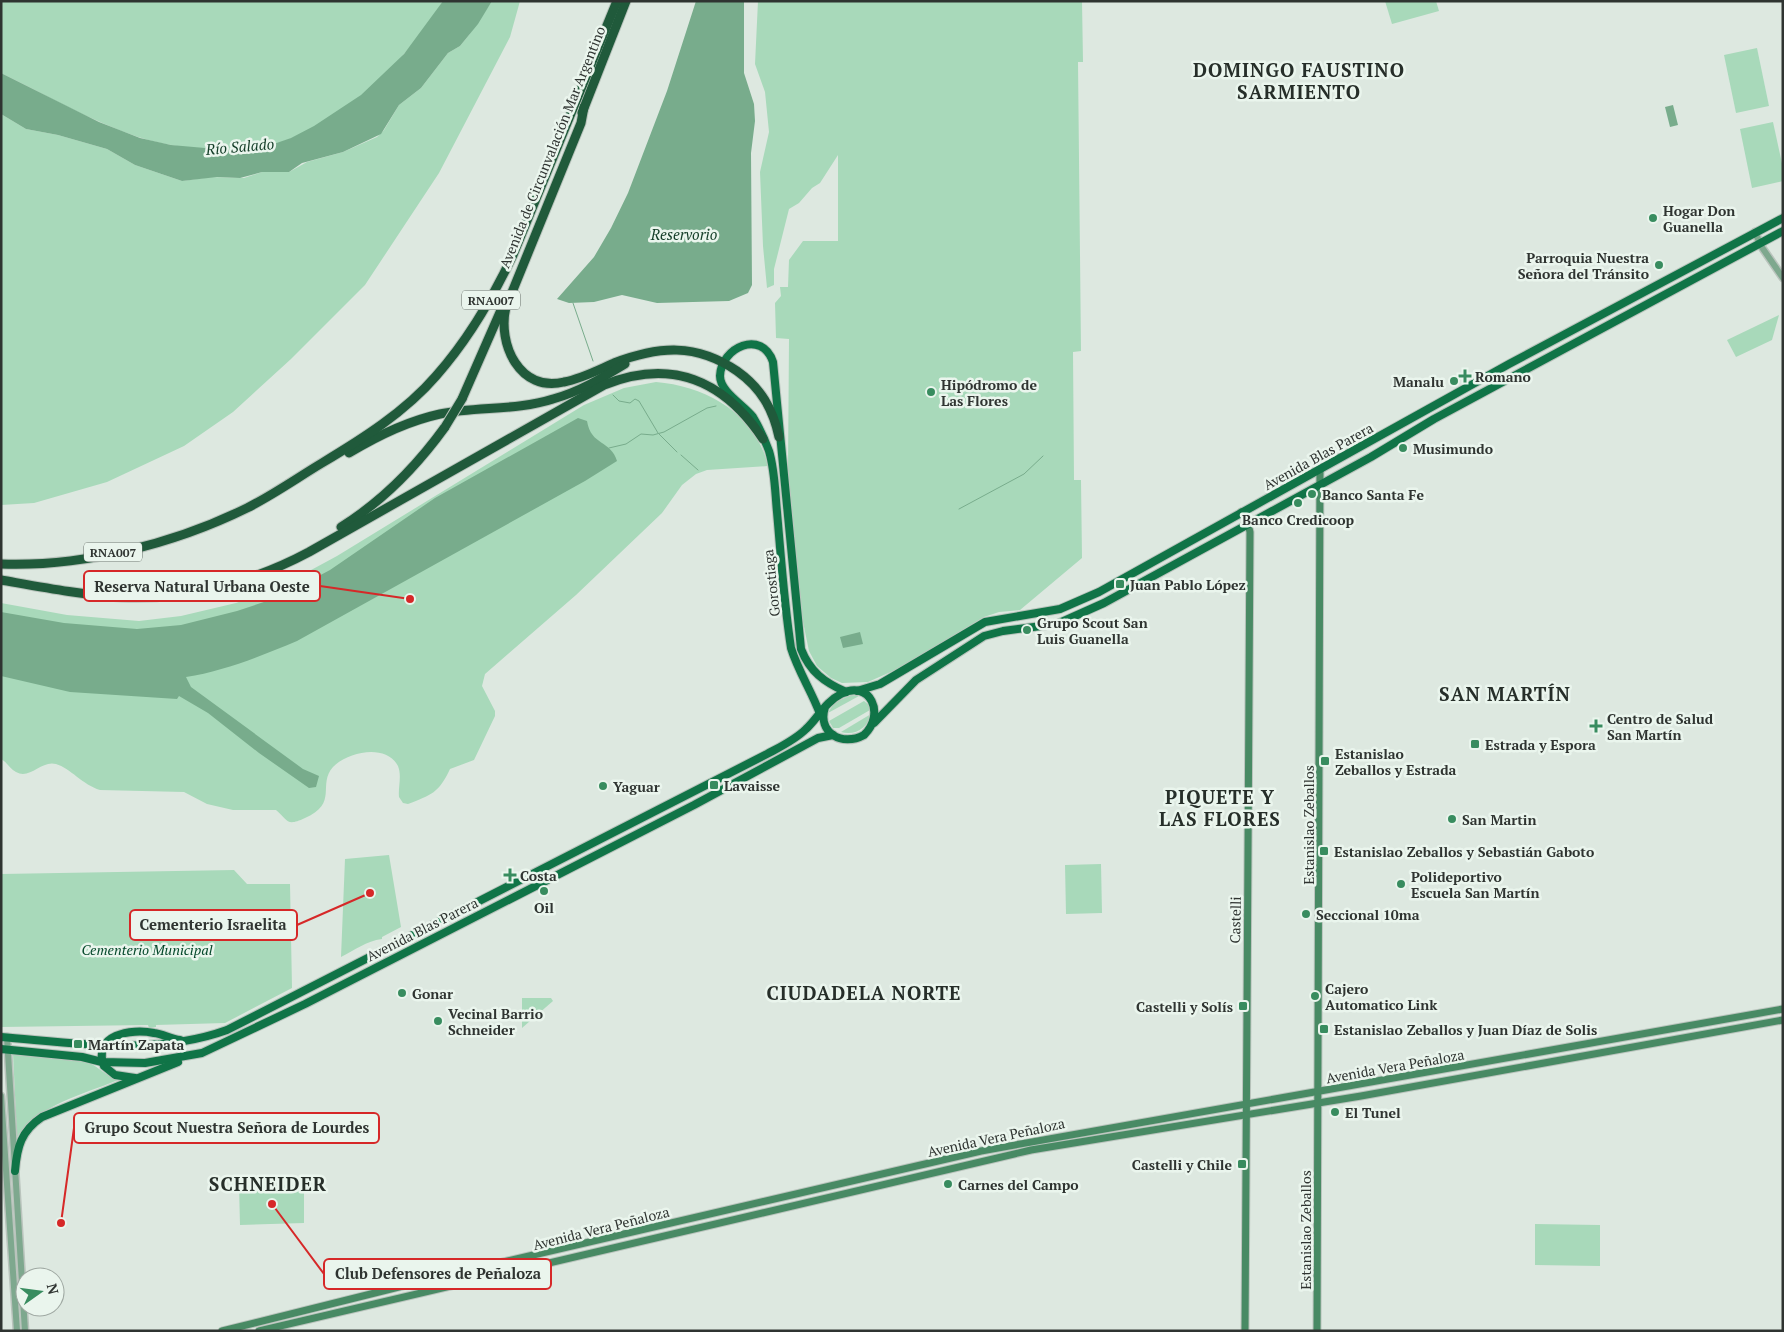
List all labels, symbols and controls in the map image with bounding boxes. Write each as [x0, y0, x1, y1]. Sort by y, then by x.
street label: Avenida de Circunvalación Mar Argentino [495, 23, 609, 271]
district label: DOMINGO FAUSTINO SARMIENTO [1193, 57, 1405, 104]
water label: Río Salado [204, 133, 275, 159]
place label: Hogar Don Guanella [1663, 201, 1735, 236]
marker: Hogar Don Guanella [1647, 212, 1659, 224]
water label: Reservorio [650, 224, 718, 244]
place label: Parroquia Nuestra Señora del Tránsito [1518, 248, 1649, 283]
marker: Parroquia Nuestra Señora del Tránsito [1653, 259, 1665, 271]
road number: RNA007 [462, 290, 520, 310]
place label: Romano [1475, 367, 1531, 386]
marker: Romano [1459, 370, 1471, 382]
place label: Manalu [1393, 372, 1444, 391]
place label: Hipódromo de Las Flores [941, 375, 1037, 410]
marker: Manalu [1448, 375, 1460, 387]
marker: Hipódromo de Las Flores [925, 386, 937, 398]
street label: Avenida Blas Parera [1260, 418, 1376, 494]
place label: Musimundo [1413, 439, 1493, 458]
marker: Musimundo [1397, 442, 1409, 454]
place label: Banco Santa Fe [1322, 485, 1424, 504]
marker: Banco Santa Fe [1306, 488, 1318, 500]
marker: Banco Credicoop [1292, 497, 1304, 509]
place label: Banco Credicoop [1242, 510, 1354, 529]
road number: RNA007 [84, 542, 142, 562]
street label: Gorostiaga [758, 548, 784, 618]
callout: Reserva Natural Urbana Oeste [84, 571, 320, 601]
place label: Juan Pablo López [1130, 575, 1246, 594]
text: Reserva Natural Urbana Oeste [94, 576, 310, 596]
marker: Juan Pablo López [1114, 578, 1126, 590]
place label: Grupo Scout San Luis Guanella [1037, 613, 1148, 648]
marker: Grupo Scout San Luis Guanella [1021, 624, 1033, 636]
district label: SAN MARTÍN [1439, 681, 1571, 706]
place label: Centro de Salud San Martín [1607, 709, 1714, 744]
marker: Centro de Salud San Martín [1589, 719, 1603, 733]
place label: Estrada y Espora [1485, 735, 1596, 754]
marker: Estrada y Espora [1469, 738, 1481, 750]
place label: Estanislao Zeballos y Estrada [1335, 744, 1457, 779]
marker: Estanislao Zeballos y Estrada [1319, 755, 1331, 767]
street label: Estanislao Zeballos [1299, 765, 1318, 885]
place label: Lavaisse [724, 776, 781, 795]
place label: Yaguar [613, 777, 660, 796]
marker: Lavaisse [708, 779, 720, 791]
marker: Yaguar [597, 780, 609, 792]
district label: PIQUETE Y LAS FLORES [1159, 784, 1281, 831]
place label: San Martin [1462, 810, 1537, 829]
marker: San Martin [1446, 813, 1458, 825]
place label: Estanislao Zeballos y Sebastián Gaboto [1334, 842, 1594, 861]
marker: Estanislao Zeballos y Sebastián Gaboto [1318, 845, 1330, 857]
place label: Costa [520, 866, 557, 885]
place label: Polideportivo Escuela San Martín [1411, 867, 1540, 902]
marker: Costa [504, 869, 516, 881]
marker: Polideportivo Escuela San Martín [1395, 878, 1407, 890]
marker: Oil [538, 885, 550, 897]
street label: Avenida Blas Parera [363, 893, 481, 965]
street label: Castelli [1225, 896, 1245, 944]
place label: Oil [534, 898, 554, 917]
place label: Seccional 10ma [1316, 905, 1420, 924]
marker: Seccional 10ma [1300, 908, 1312, 920]
callout: Cementerio Israelita [130, 910, 297, 940]
text: Cementerio Israelita [139, 914, 287, 934]
park label: Cementerio Municipal [81, 940, 213, 959]
place label: Cajero Automatico Link [1325, 979, 1438, 1014]
district label: CIUDADELA NORTE [766, 980, 962, 1005]
place label: Gonar [412, 984, 453, 1003]
marker: Gonar [396, 987, 408, 999]
marker: Cajero Automatico Link [1309, 990, 1321, 1002]
place label: Castelli y Solís [1136, 997, 1233, 1016]
marker: Castelli y Solís [1237, 1000, 1249, 1012]
place label: Vecinal Barrio Schneider [448, 1004, 543, 1039]
marker: Vecinal Barrio Schneider [432, 1015, 444, 1027]
place label: Estanislao Zeballos y Juan Díaz de Solis [1334, 1020, 1597, 1039]
marker: Estanislao Zeballos y Juan Díaz de Solis [1318, 1023, 1330, 1035]
place label: Martín Zapata [88, 1035, 184, 1054]
marker: Martín Zapata [72, 1038, 84, 1050]
street label: Avenida Vera Peñaloza [1324, 1044, 1466, 1088]
place label: El Tunel [1345, 1103, 1401, 1122]
marker: El Tunel [1329, 1106, 1341, 1118]
callout: Grupo Scout Nuestra Señora de Lourdes [74, 1113, 379, 1143]
street label: Avenida Vera Peñaloza [926, 1113, 1066, 1161]
text: Grupo Scout Nuestra Señora de Lourdes [85, 1117, 370, 1137]
place label: Castelli y Chile [1132, 1155, 1232, 1174]
marker: Castelli y Chile [1236, 1158, 1248, 1170]
street label: Estanislao Zeballos [1296, 1170, 1315, 1290]
district label: SCHNEIDER [209, 1171, 327, 1196]
place label: Carnes del Campo [958, 1175, 1079, 1194]
marker: Carnes del Campo [942, 1178, 954, 1190]
street label: Avenida Vera Peñaloza [531, 1202, 671, 1254]
callout: Club Defensores de Peñaloza [324, 1259, 551, 1289]
text: Club Defensores de Peñaloza [335, 1263, 542, 1283]
north arrow [15, 1267, 65, 1317]
text: N [43, 1281, 64, 1297]

